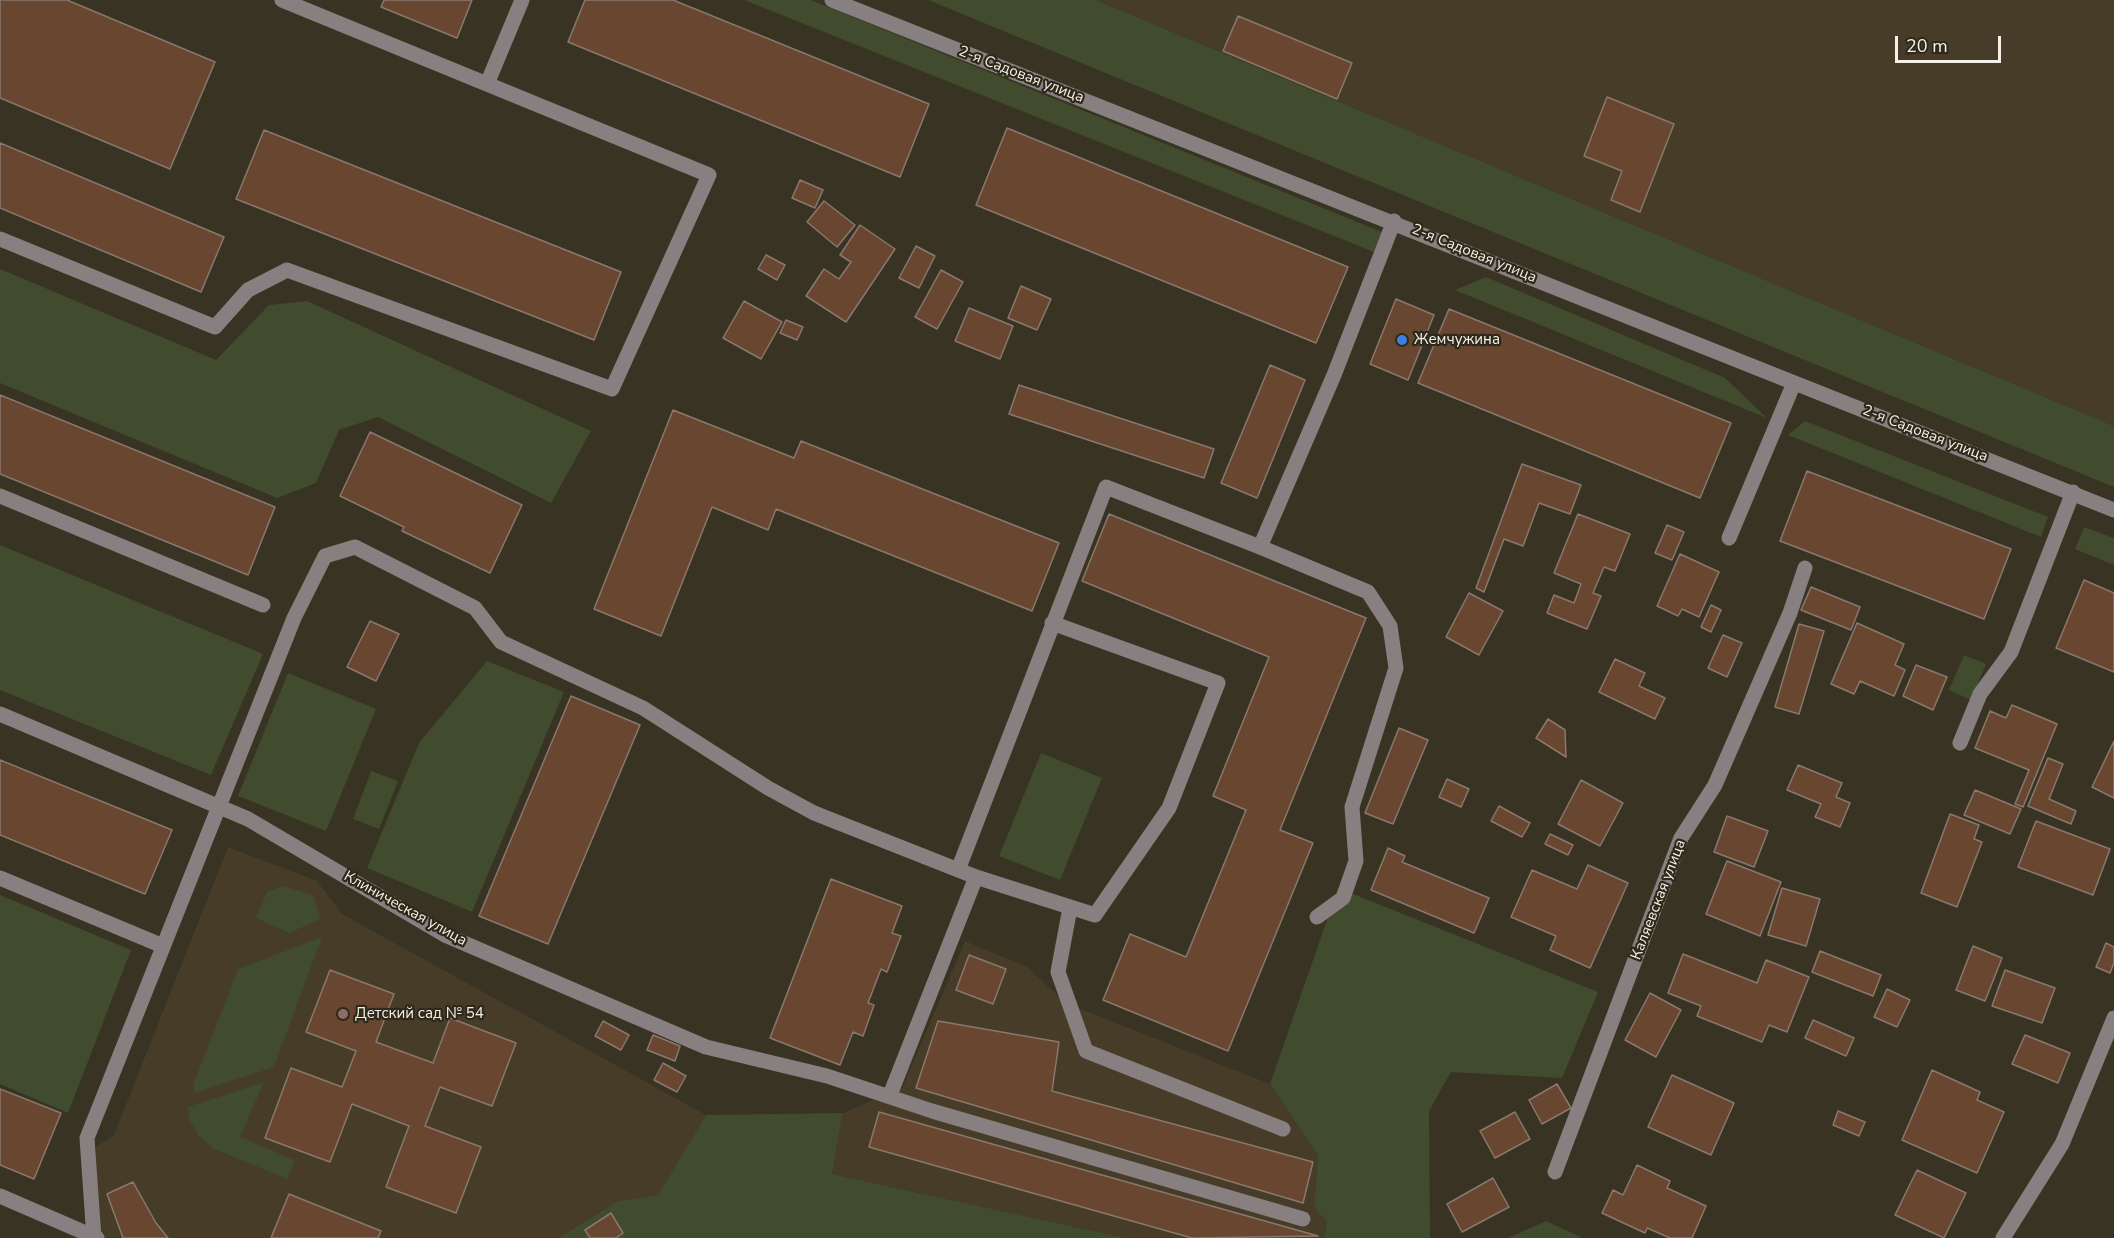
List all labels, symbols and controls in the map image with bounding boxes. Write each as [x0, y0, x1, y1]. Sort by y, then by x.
scale bar [1898, 24, 2004, 62]
text: 20 m [1906, 34, 1948, 58]
street label: 2-я Садовая улица [956, 43, 1086, 107]
street label: 2-я Садовая улица [1409, 221, 1539, 287]
place label: Жемчужина [1414, 331, 1500, 349]
marker: Жемчужина [1395, 333, 1409, 347]
street label: 2-я Садовая улица [1860, 402, 1990, 466]
street label: Каляевская улица [1628, 837, 1690, 963]
street label: Клиническая улица [340, 868, 470, 950]
place label: Детский сад № 54 [355, 1005, 484, 1023]
marker: Детский сад № 54 [336, 1007, 350, 1021]

